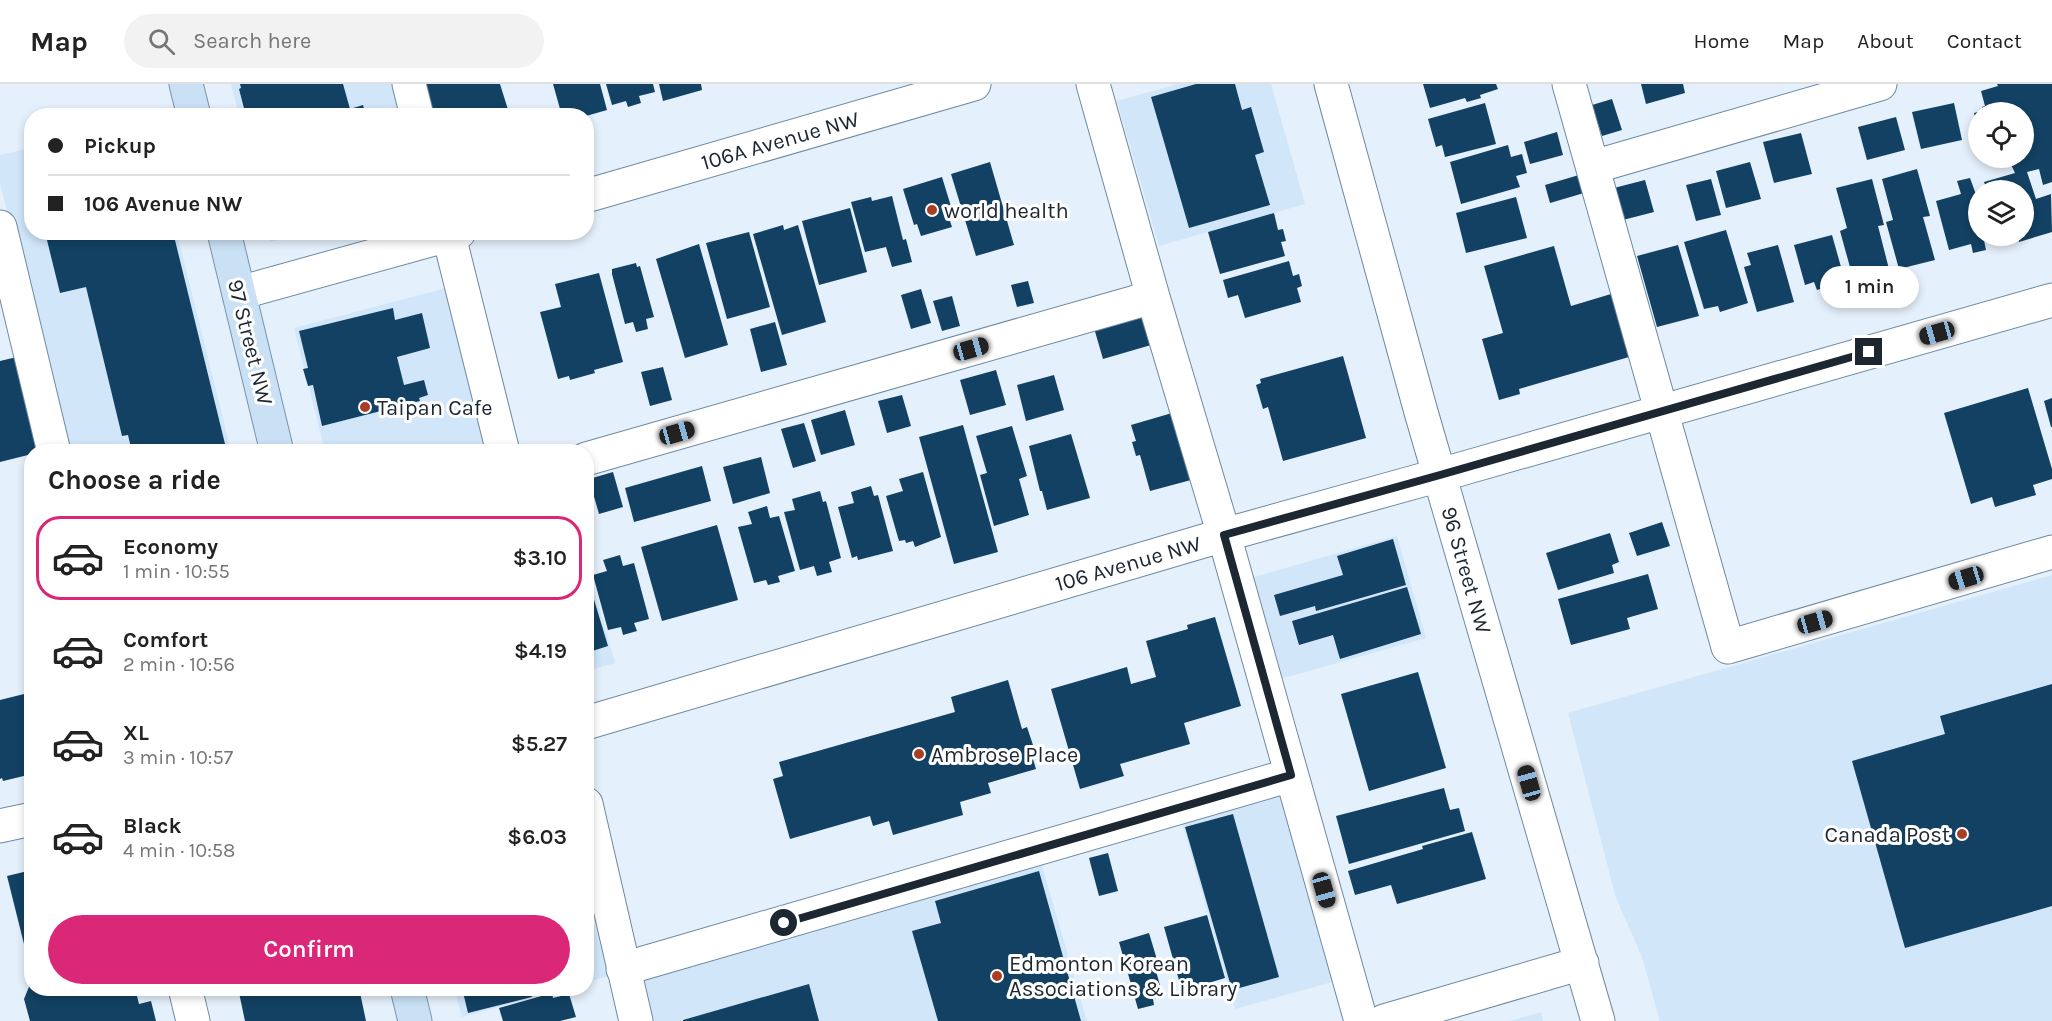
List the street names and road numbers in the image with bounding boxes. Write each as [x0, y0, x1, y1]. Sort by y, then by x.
street label: 106A Avenue NW [698, 106, 863, 176]
street label: 97 Street NW [222, 277, 278, 408]
street label: 96 Street NW [1435, 504, 1497, 637]
street label: 106 Avenue NW [1052, 531, 1205, 597]

